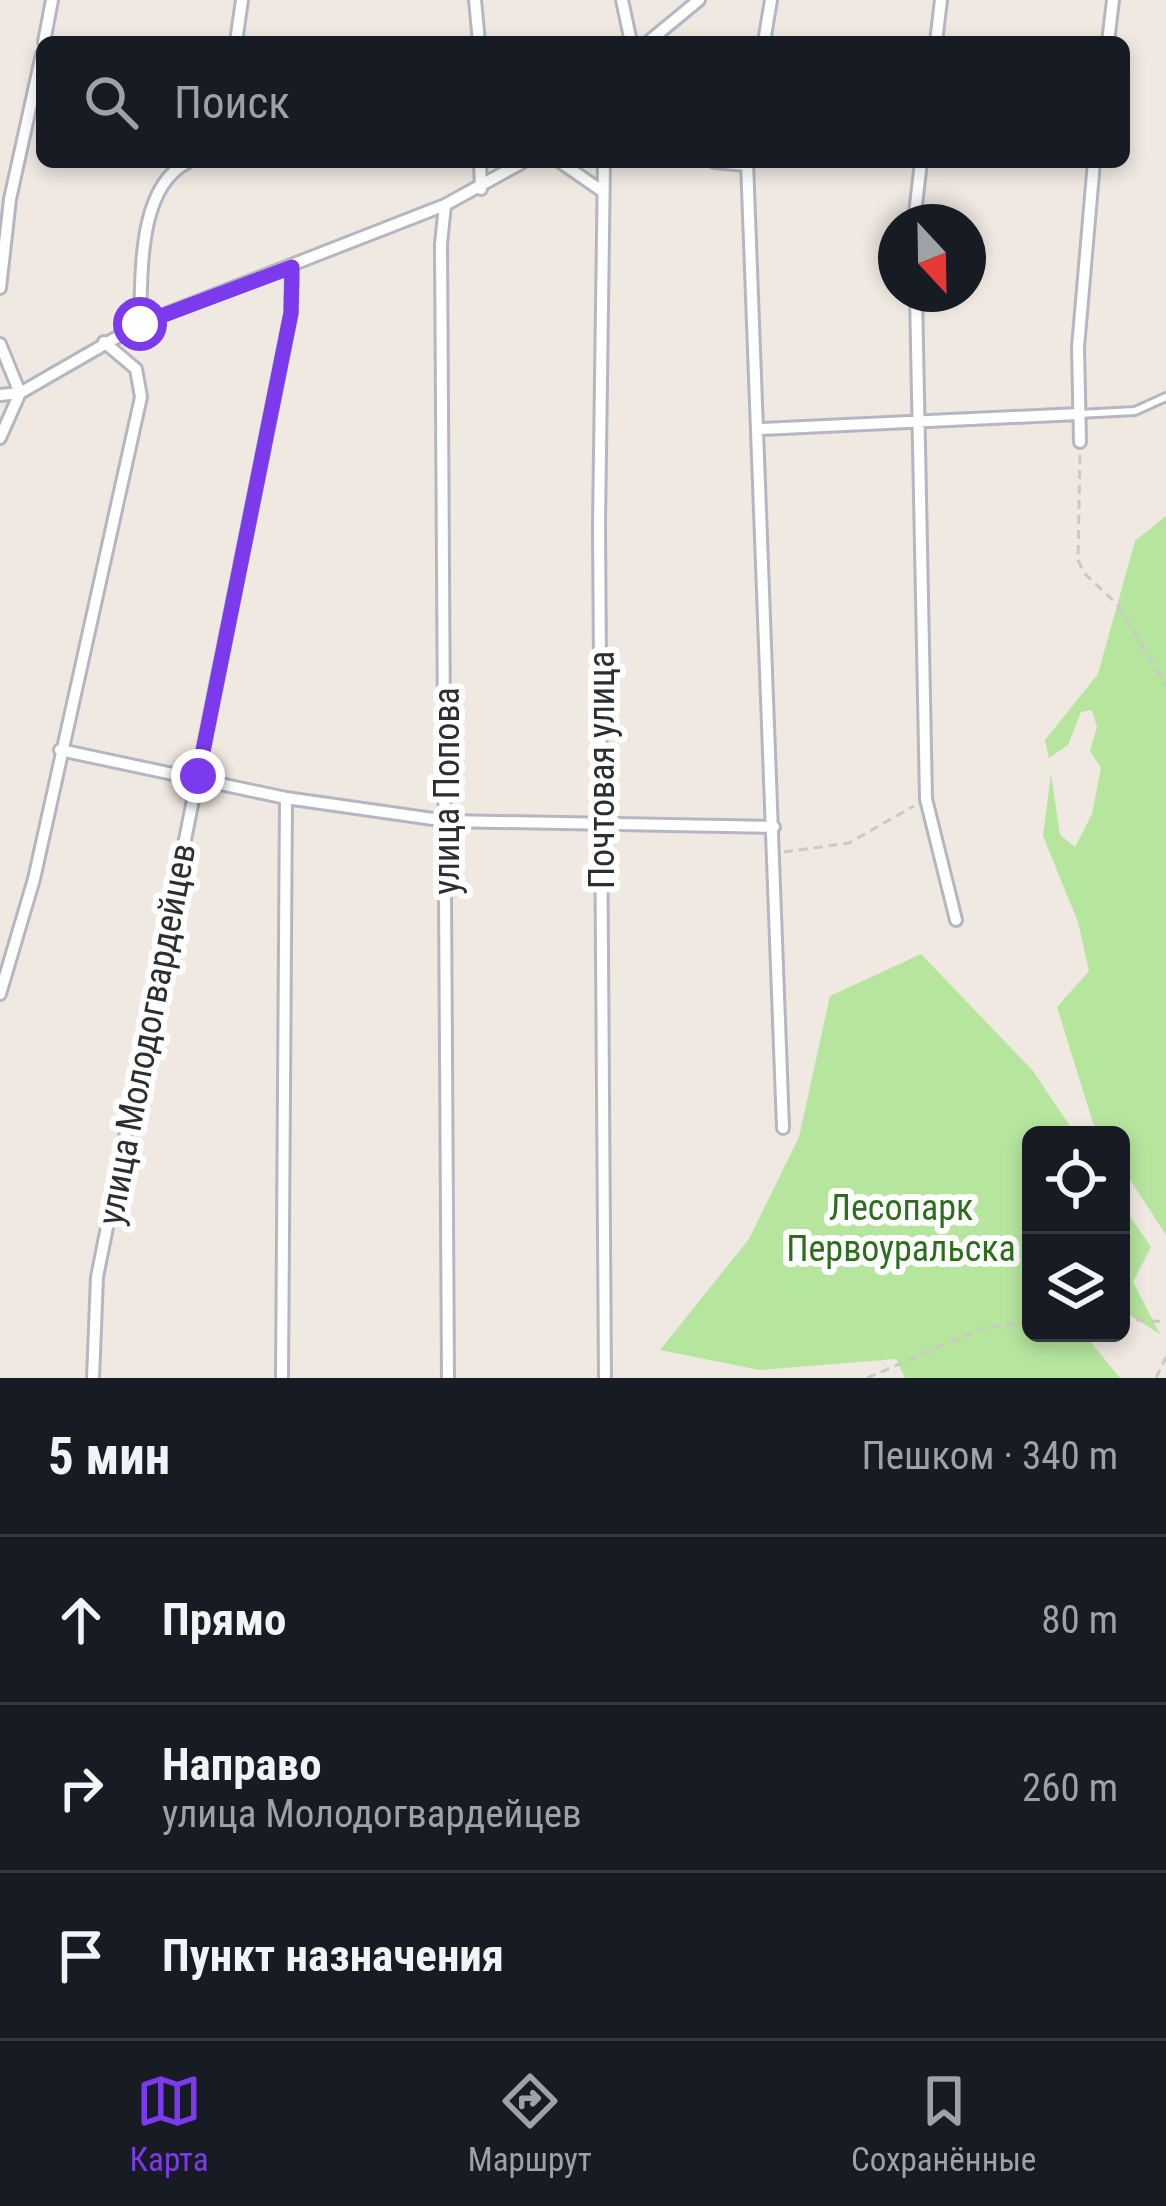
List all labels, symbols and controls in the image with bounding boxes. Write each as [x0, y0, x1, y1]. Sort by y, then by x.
search box [36, 36, 1130, 168]
icon: search [78, 69, 144, 135]
text: Поиск [174, 76, 290, 129]
north arrow [878, 204, 986, 312]
route start [113, 297, 167, 351]
street label: Почтовая улица [581, 651, 623, 889]
street label: улица Попова [426, 687, 468, 895]
route end [171, 749, 225, 803]
street label: улица Молодогвардейцев [89, 840, 205, 1228]
map controls [1022, 1126, 1130, 1342]
button: locate [1022, 1126, 1130, 1234]
park label: Лесопарк Первоуральска [786, 1187, 1016, 1270]
button: layers [1022, 1234, 1130, 1342]
text: 5 мин [48, 1427, 170, 1486]
text: Пешком · 340 m [861, 1433, 1118, 1479]
icon: ahead [48, 1587, 114, 1653]
text: Прямо [162, 1593, 286, 1646]
text: 80 m [1041, 1597, 1118, 1643]
text: Направо [162, 1738, 322, 1791]
icon: right [48, 1755, 114, 1821]
text: 260 m [1022, 1765, 1118, 1811]
text: улица Молодогвардейцев [162, 1791, 582, 1837]
icon: arrive [48, 1923, 114, 1989]
text: Пункт назначения [162, 1929, 504, 1982]
tab: Карта [130, 2068, 208, 2179]
tab: Маршрут [468, 2068, 592, 2179]
tab: Сохранённые [851, 2068, 1036, 2179]

